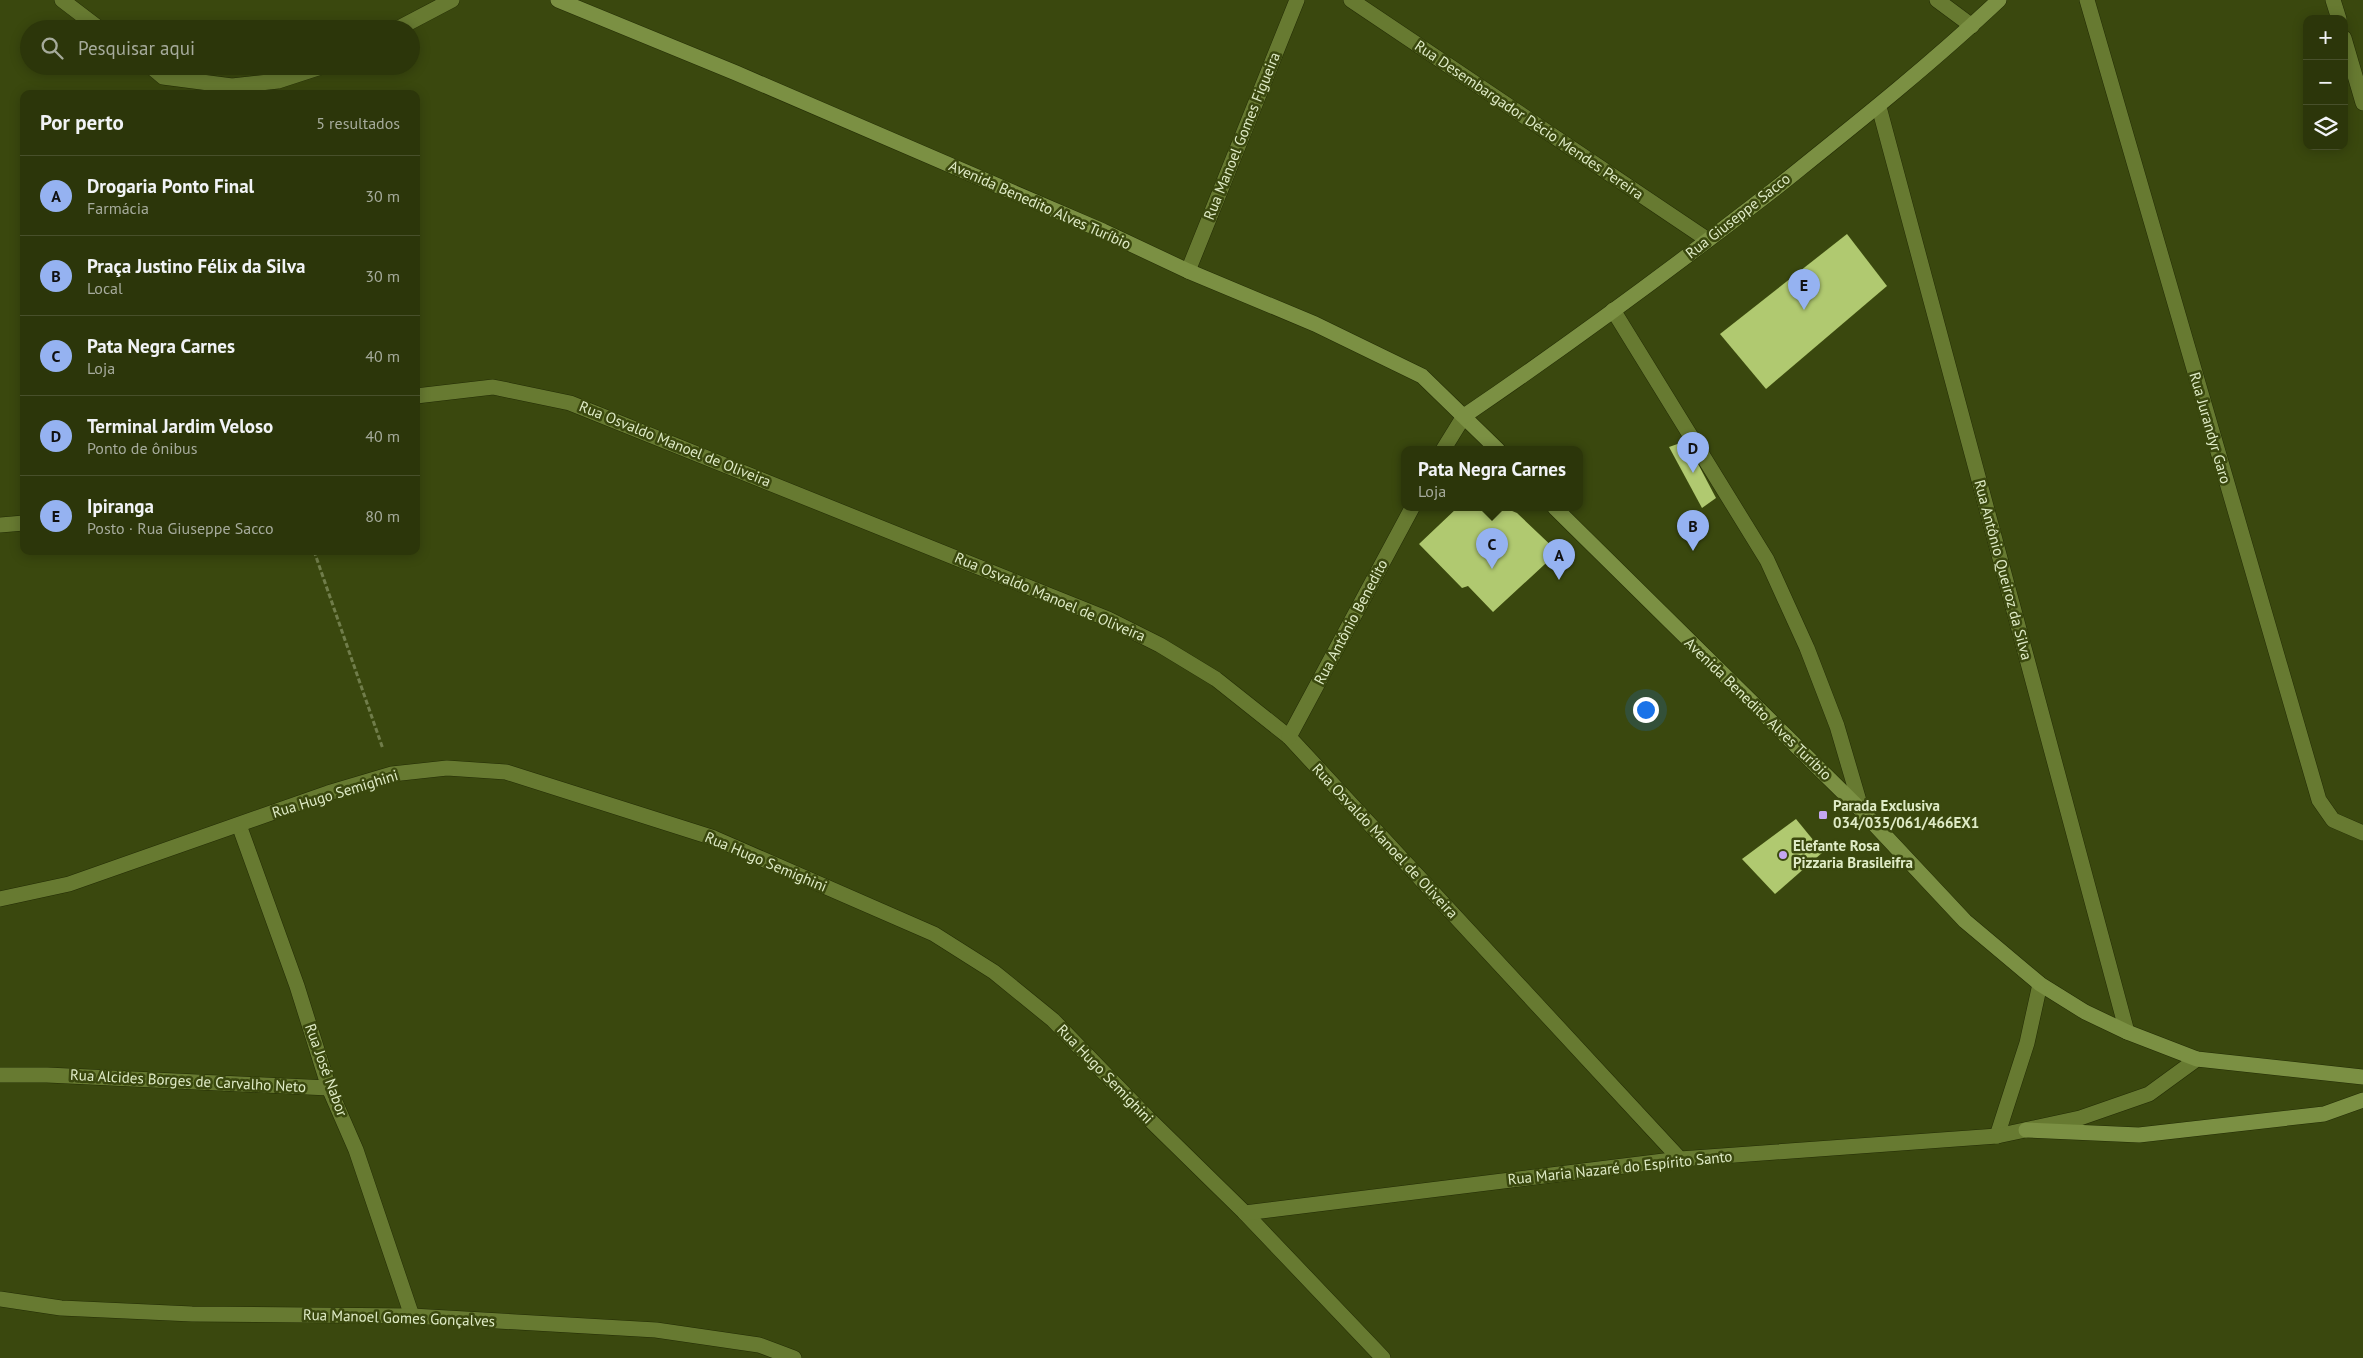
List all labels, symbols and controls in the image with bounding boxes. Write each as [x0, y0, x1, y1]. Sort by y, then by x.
map controls [2303, 15, 2348, 150]
button: + [2303, 15, 2348, 60]
search box [20, 20, 420, 75]
icon: search [38, 34, 66, 62]
text: Pesquisar aqui [78, 36, 195, 60]
street label: Rua Desembargador Décio Mendes Pereira [1411, 36, 1647, 203]
street label: Rua Manoel Gomes Figueira [1199, 49, 1284, 222]
button: − [2303, 60, 2348, 105]
button: layers [2303, 105, 2348, 150]
text: Por perto [40, 109, 124, 136]
text: 5 resultados [316, 113, 400, 133]
street label: Avenida Benedito Alves Turíbio [946, 156, 1134, 253]
street label: Rua Giuseppe Sacco [1682, 169, 1794, 262]
text: Drogaria Ponto Final [87, 174, 254, 198]
text: A [51, 186, 61, 206]
text: 30 m [365, 186, 400, 206]
text: Farmácia [87, 198, 149, 218]
text: Praça Justino Félix da Silva [87, 254, 306, 278]
text: B [51, 266, 61, 286]
text: 30 m [365, 266, 400, 286]
pin: E [1788, 269, 1820, 310]
text: Local [87, 278, 123, 298]
text: Pata Negra Carnes [87, 334, 235, 358]
text: C [52, 346, 60, 366]
text: 40 m [365, 346, 400, 366]
text: Loja [87, 358, 115, 378]
street label: Rua Jurandyr Garo [2185, 370, 2236, 486]
street label: Rua Osvaldo Manoel de Oliveira [576, 396, 774, 491]
text: Terminal Jardim Veloso [87, 414, 273, 438]
text: D [51, 426, 61, 446]
text: 40 m [365, 426, 400, 446]
pin: D [1677, 432, 1709, 473]
text: Ponto de ônibus [87, 438, 197, 458]
popup [1401, 446, 1583, 511]
text: Pata Negra Carnes [1418, 457, 1566, 481]
street label: Rua Antônio Queiroz da Silva [1970, 478, 2037, 662]
text: Loja [1418, 481, 1446, 501]
text: Ipiranga [87, 494, 154, 518]
text: E [52, 506, 60, 526]
text: 80 m [365, 506, 400, 526]
pin: B [1677, 510, 1709, 551]
text: Posto · Rua Giuseppe Sacco [87, 518, 274, 538]
pin: C [1476, 528, 1508, 569]
pin: A [1543, 539, 1575, 580]
street label: Rua Osvaldo Manoel de Oliveira [952, 548, 1148, 645]
street label: Rua Antônio Benedito [1309, 556, 1392, 688]
street label: Avenida Benedito Alves Turíbio [1681, 633, 1836, 784]
your location [1633, 697, 1659, 723]
street label: Rua Osvaldo Manoel de Oliveira [1308, 759, 1462, 922]
street label: Rua Hugo Semighini [269, 765, 400, 822]
place label: Parada Exclusiva 034/035/061/466EX1 [1833, 796, 1979, 832]
marker: Parada Exclusiva 034/035/061/466EX1 [1817, 809, 1829, 821]
street label: Rua Hugo Semighini [702, 827, 830, 896]
place label: Elefante Rosa Pizzaria Brasileifra [1793, 836, 1913, 872]
marker: Elefante Rosa Pizzaria Brasileifra [1777, 849, 1789, 861]
street label: Rua Hugo Semighini [1053, 1020, 1158, 1127]
street label: Rua José Nabor [301, 1021, 352, 1119]
street label: Rua Alcides Borges de Carvalho Neto [70, 1065, 306, 1096]
street label: Rua Maria Nazaré do Espírito Santo [1507, 1146, 1733, 1189]
street label: Rua Manoel Gomes Gonçalves [303, 1305, 495, 1330]

